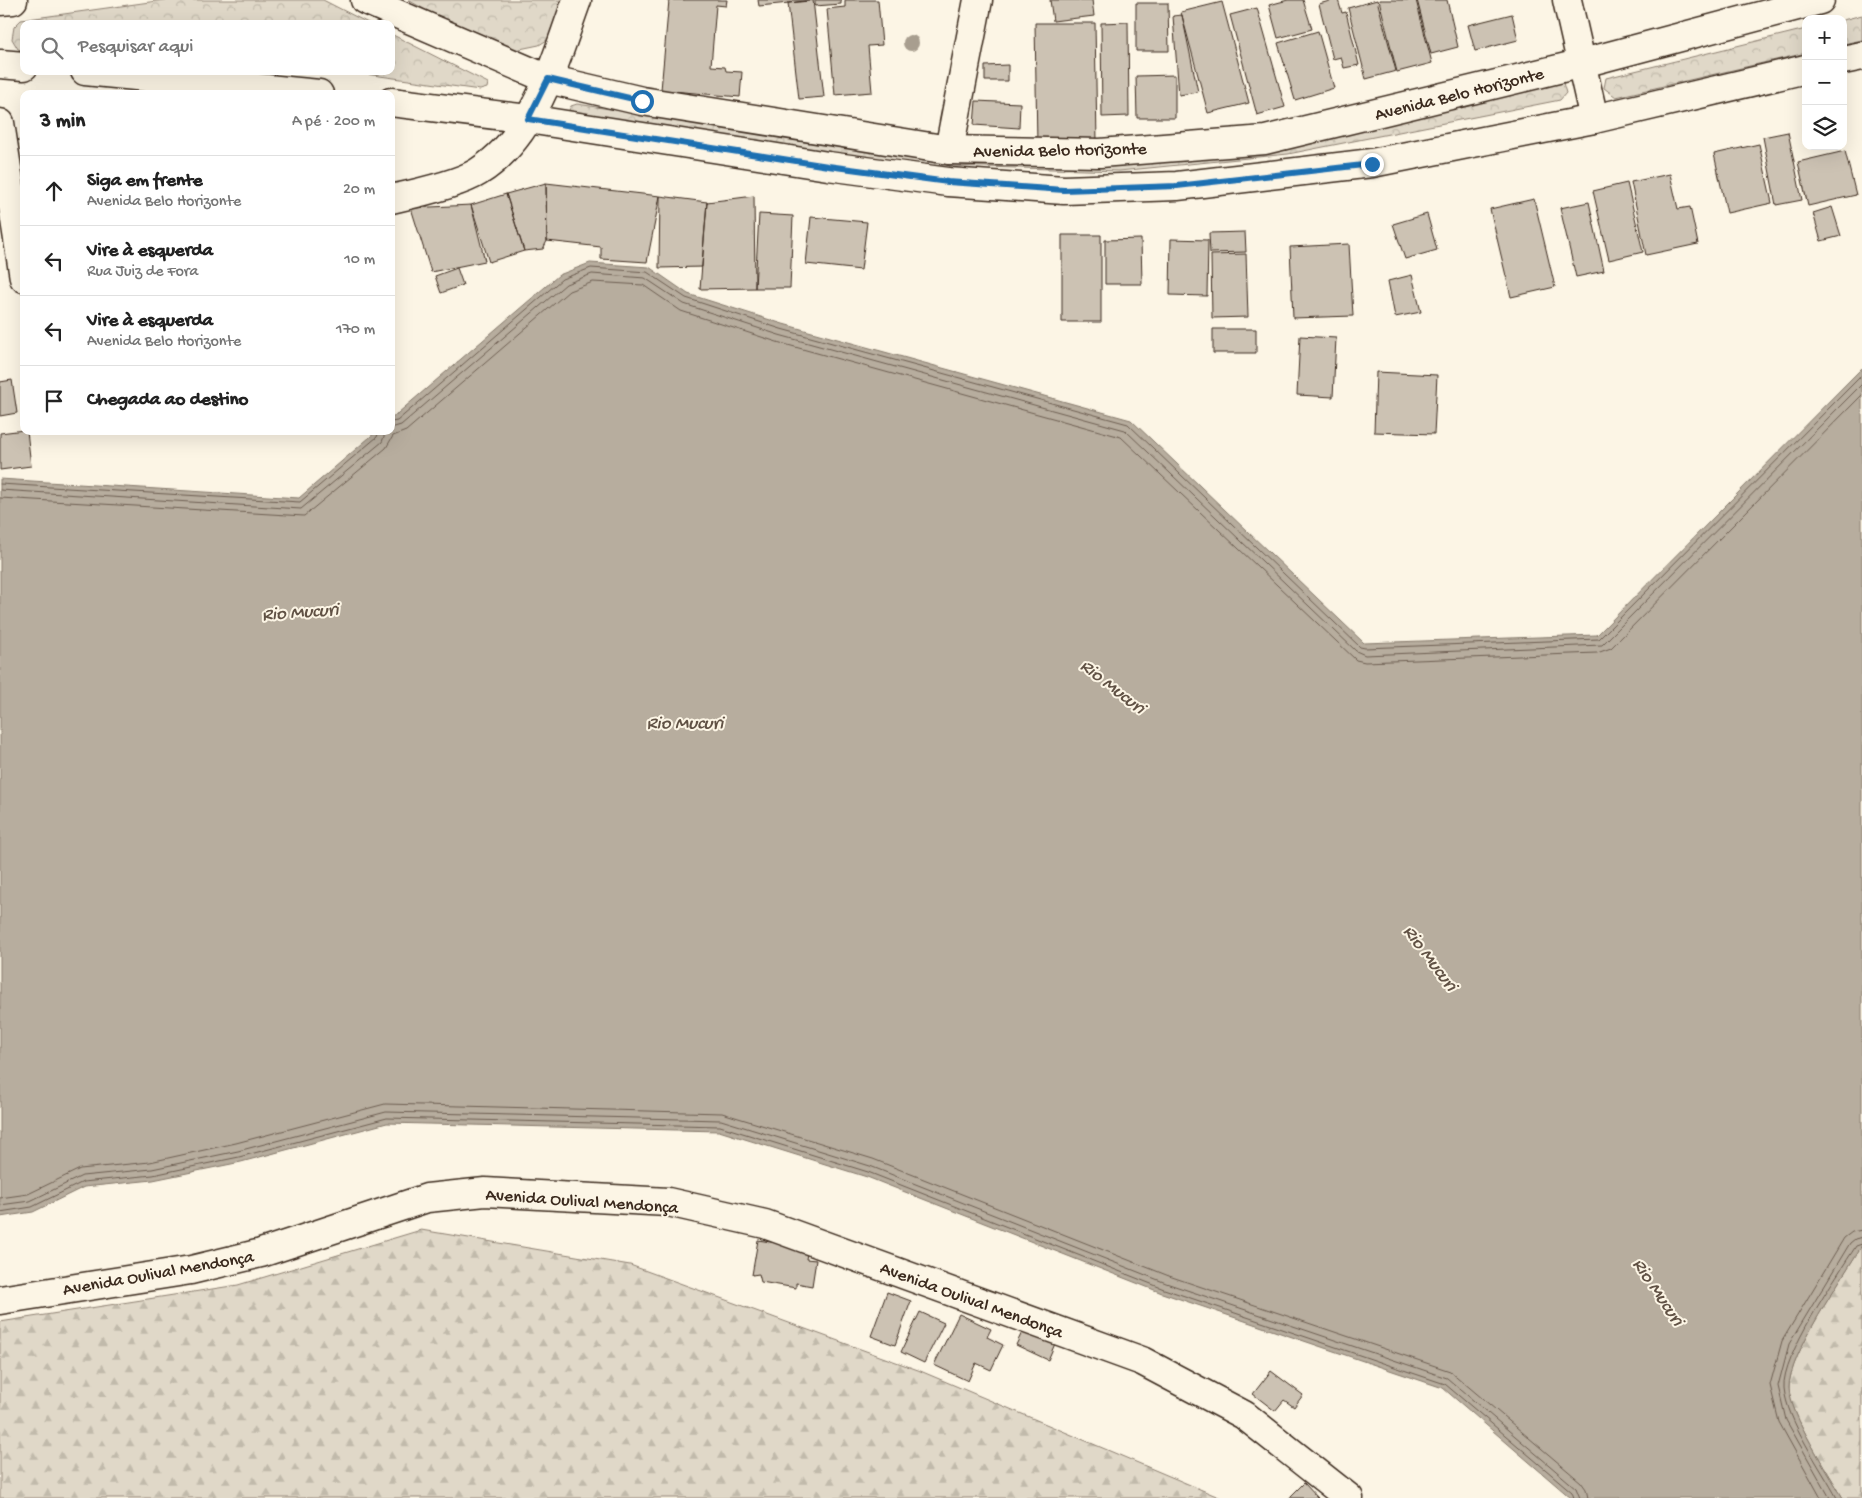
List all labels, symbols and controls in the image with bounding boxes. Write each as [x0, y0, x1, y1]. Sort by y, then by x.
map controls [1802, 15, 1847, 150]
button: + [1802, 15, 1847, 60]
search box [20, 20, 395, 75]
icon: search [38, 34, 66, 62]
text: Pesquisar aqui [78, 36, 193, 59]
button: − [1802, 60, 1847, 105]
street label: Avenida Belo Horizonte [1373, 64, 1547, 127]
route start [631, 90, 654, 113]
button: layers [1802, 105, 1847, 150]
text: 3 min [40, 110, 85, 135]
text: A pé · 200 m [292, 113, 375, 132]
street label: Avenida Belo Horizonte [973, 139, 1148, 164]
route end [1361, 153, 1384, 176]
text: Siga em frente [87, 170, 203, 193]
icon: ahead [40, 177, 68, 205]
text: 20 m [343, 181, 375, 200]
text: Avenida Belo Horizonte [87, 193, 241, 212]
text: Vire à esquerda [87, 240, 213, 263]
icon: left [40, 247, 68, 275]
text: 10 m [344, 251, 375, 270]
text: Rua Juiz de Fora [87, 263, 198, 282]
text: Vire à esquerda [87, 310, 213, 333]
icon: left [40, 317, 68, 345]
text: 170 m [336, 321, 375, 340]
text: Avenida Belo Horizonte [87, 333, 241, 352]
icon: arrive [40, 387, 68, 415]
text: Chegada ao destino [87, 389, 248, 412]
water label: Rio Mucuri [261, 599, 341, 628]
water label: Rio Mucuri [1075, 655, 1151, 722]
water label: Rio Mucuri [647, 713, 725, 736]
water label: Rio Mucuri [1397, 922, 1463, 998]
street label: Avenida Oulival Mendonça [485, 1185, 680, 1220]
street label: Avenida Oulival Mendonça [61, 1247, 256, 1302]
water label: Rio Mucuri [1626, 1255, 1689, 1333]
street label: Avenida Oulival Mendonça [877, 1258, 1066, 1345]

